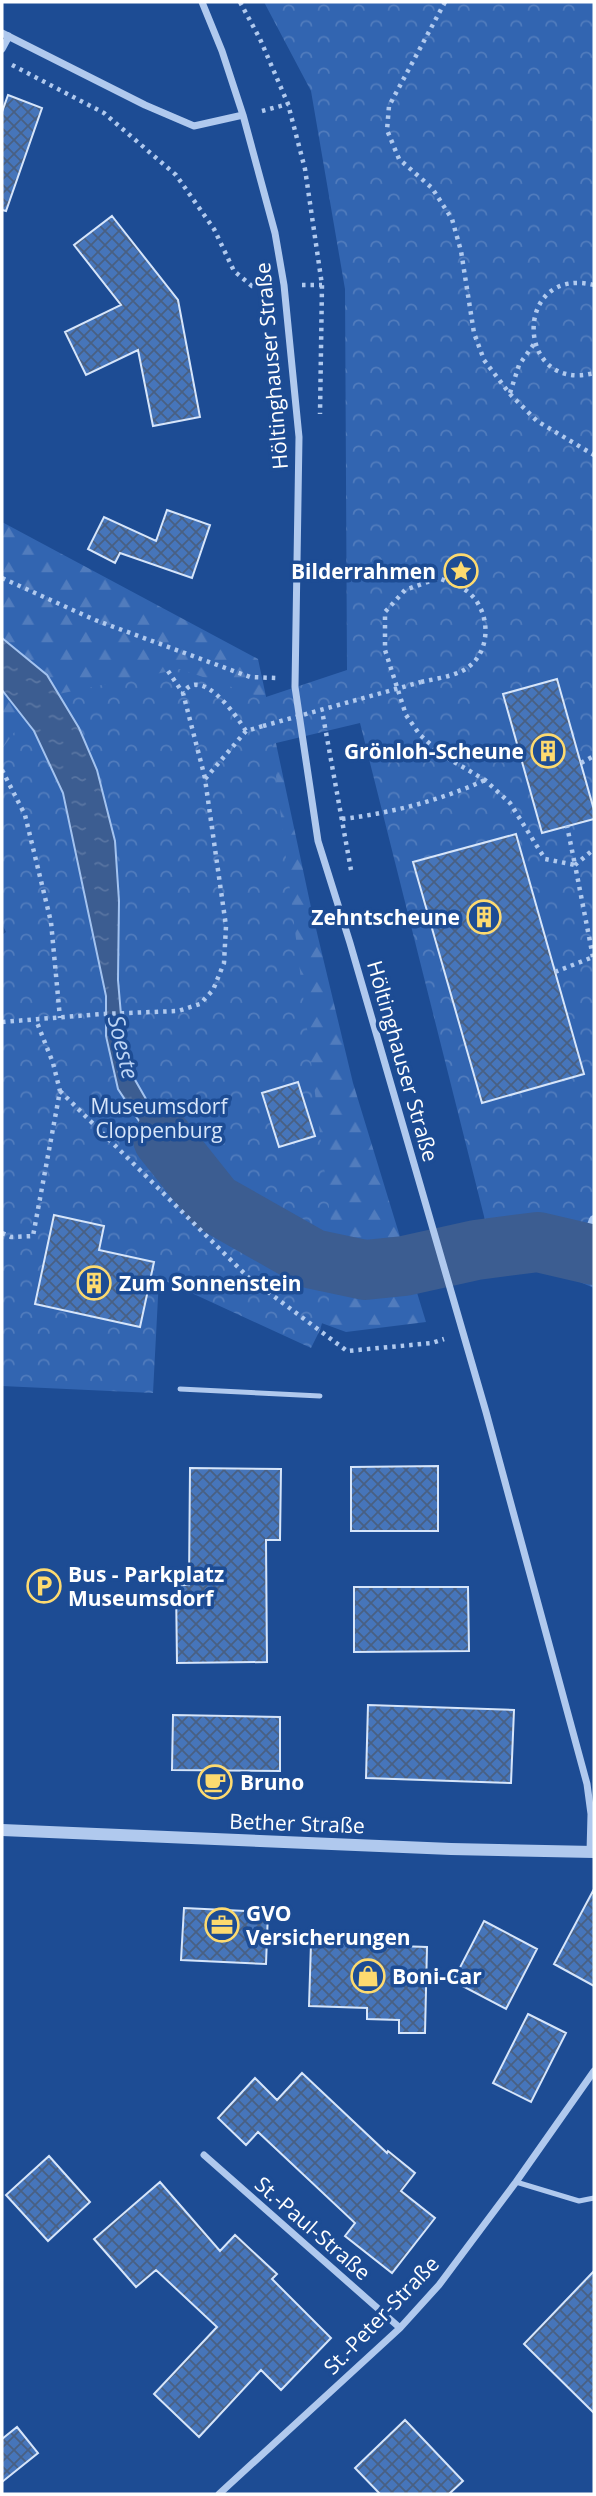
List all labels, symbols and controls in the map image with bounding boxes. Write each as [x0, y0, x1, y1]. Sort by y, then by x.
street label: Höltinghauser Straße [248, 261, 294, 471]
place icon: Bilderrahmen [442, 552, 480, 590]
place label: Bilderrahmen [291, 557, 436, 585]
building icon: Grönloh-Scheune [529, 732, 567, 770]
place label: Grönloh-Scheune [344, 737, 524, 765]
building icon: Zehntscheune [465, 898, 503, 936]
place label: Zehntscheune [311, 903, 460, 931]
street label: Höltinghauser Straße [361, 957, 445, 1165]
water label: Soeste [101, 1012, 147, 1082]
park label: Museumsdorf Cloppenburg [90, 1092, 229, 1144]
building icon: Zum Sonnenstein [75, 1264, 113, 1302]
place label: Zum Sonnenstein [119, 1269, 302, 1297]
place label: Bus - Parkplatz Museumsdorf [68, 1560, 224, 1612]
parking icon: Bus - Parkplatz Museumsdorf [25, 1567, 63, 1605]
cafe icon: Bruno [196, 1763, 234, 1801]
place label: Bruno [240, 1768, 304, 1796]
street label: Bether Straße [229, 1807, 365, 1839]
place label: GVO Versicherungen [246, 1899, 411, 1951]
office icon: GVO Versicherungen [203, 1906, 241, 1944]
shop icon: Boni-Car [349, 1957, 387, 1995]
place label: Boni-Car [392, 1962, 482, 1990]
street label: St.-Paul-Straße [249, 2170, 377, 2286]
street label: St.-Peter-Straße [317, 2250, 445, 2380]

